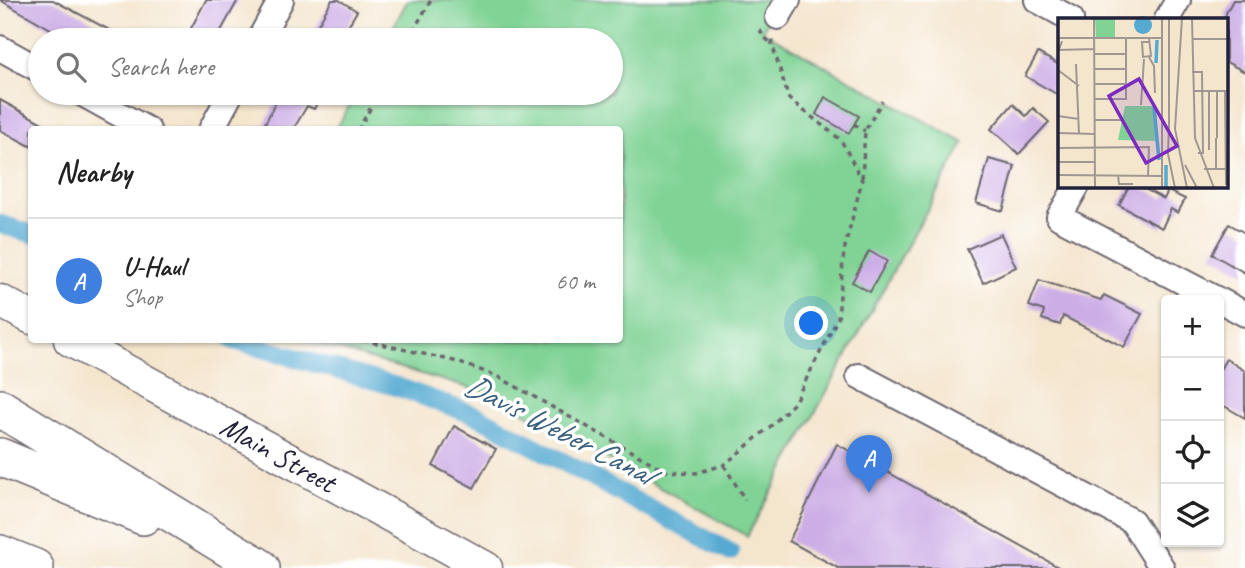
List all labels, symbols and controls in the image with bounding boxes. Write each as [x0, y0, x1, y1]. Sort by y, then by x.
inset map [1058, 18, 1228, 187]
search box [28, 28, 623, 105]
icon: search [52, 48, 90, 86]
text: Search here [108, 50, 214, 83]
text: Nearby [56, 153, 132, 191]
text: U-Haul [123, 250, 185, 283]
text: A [73, 267, 85, 296]
text: 60 m [556, 267, 595, 296]
text: Shop [123, 283, 162, 312]
map controls [1161, 295, 1224, 547]
button: + [1161, 295, 1224, 358]
your location [794, 306, 828, 340]
button: − [1161, 358, 1224, 421]
water label: Davis Weber Canal [458, 364, 669, 499]
street label: Main Street [214, 407, 345, 503]
button: locate [1161, 421, 1224, 484]
pin: A [846, 435, 892, 493]
button: layers [1161, 484, 1224, 547]

